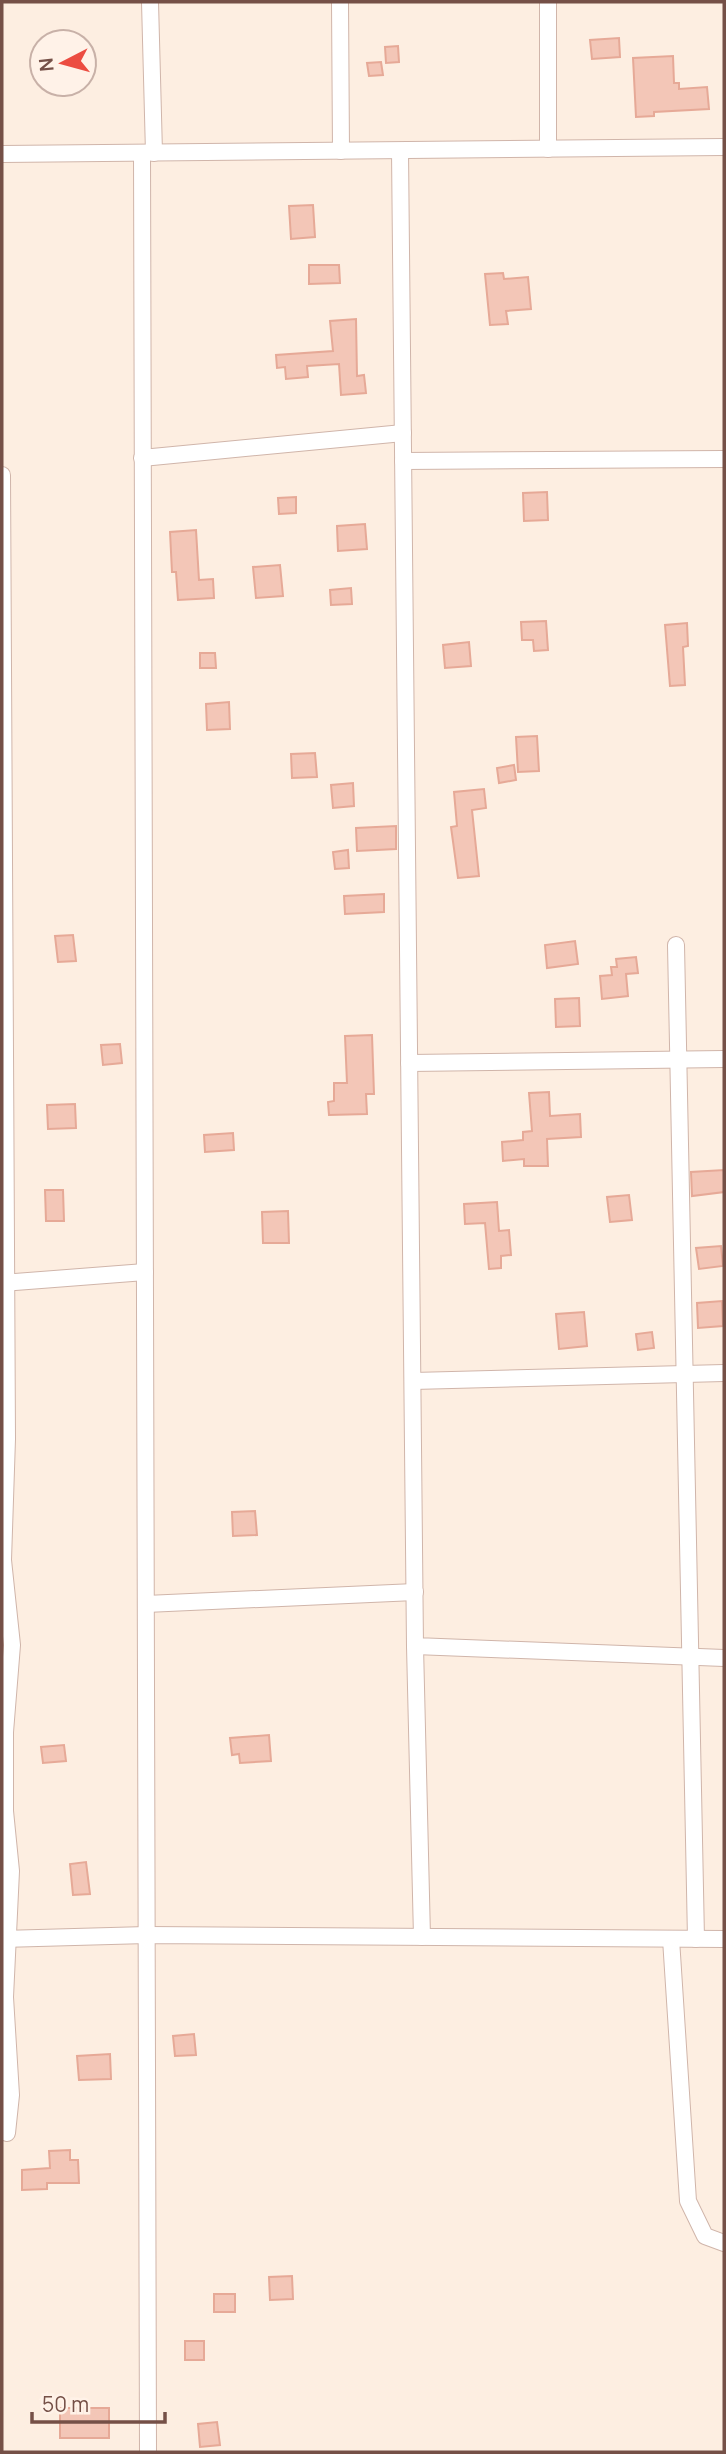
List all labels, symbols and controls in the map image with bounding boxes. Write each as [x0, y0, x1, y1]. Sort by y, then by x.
north arrow [28, 28, 98, 98]
text: N [32, 57, 60, 73]
scale bar [32, 2380, 164, 2424]
text: 50 m [42, 2390, 89, 2418]

